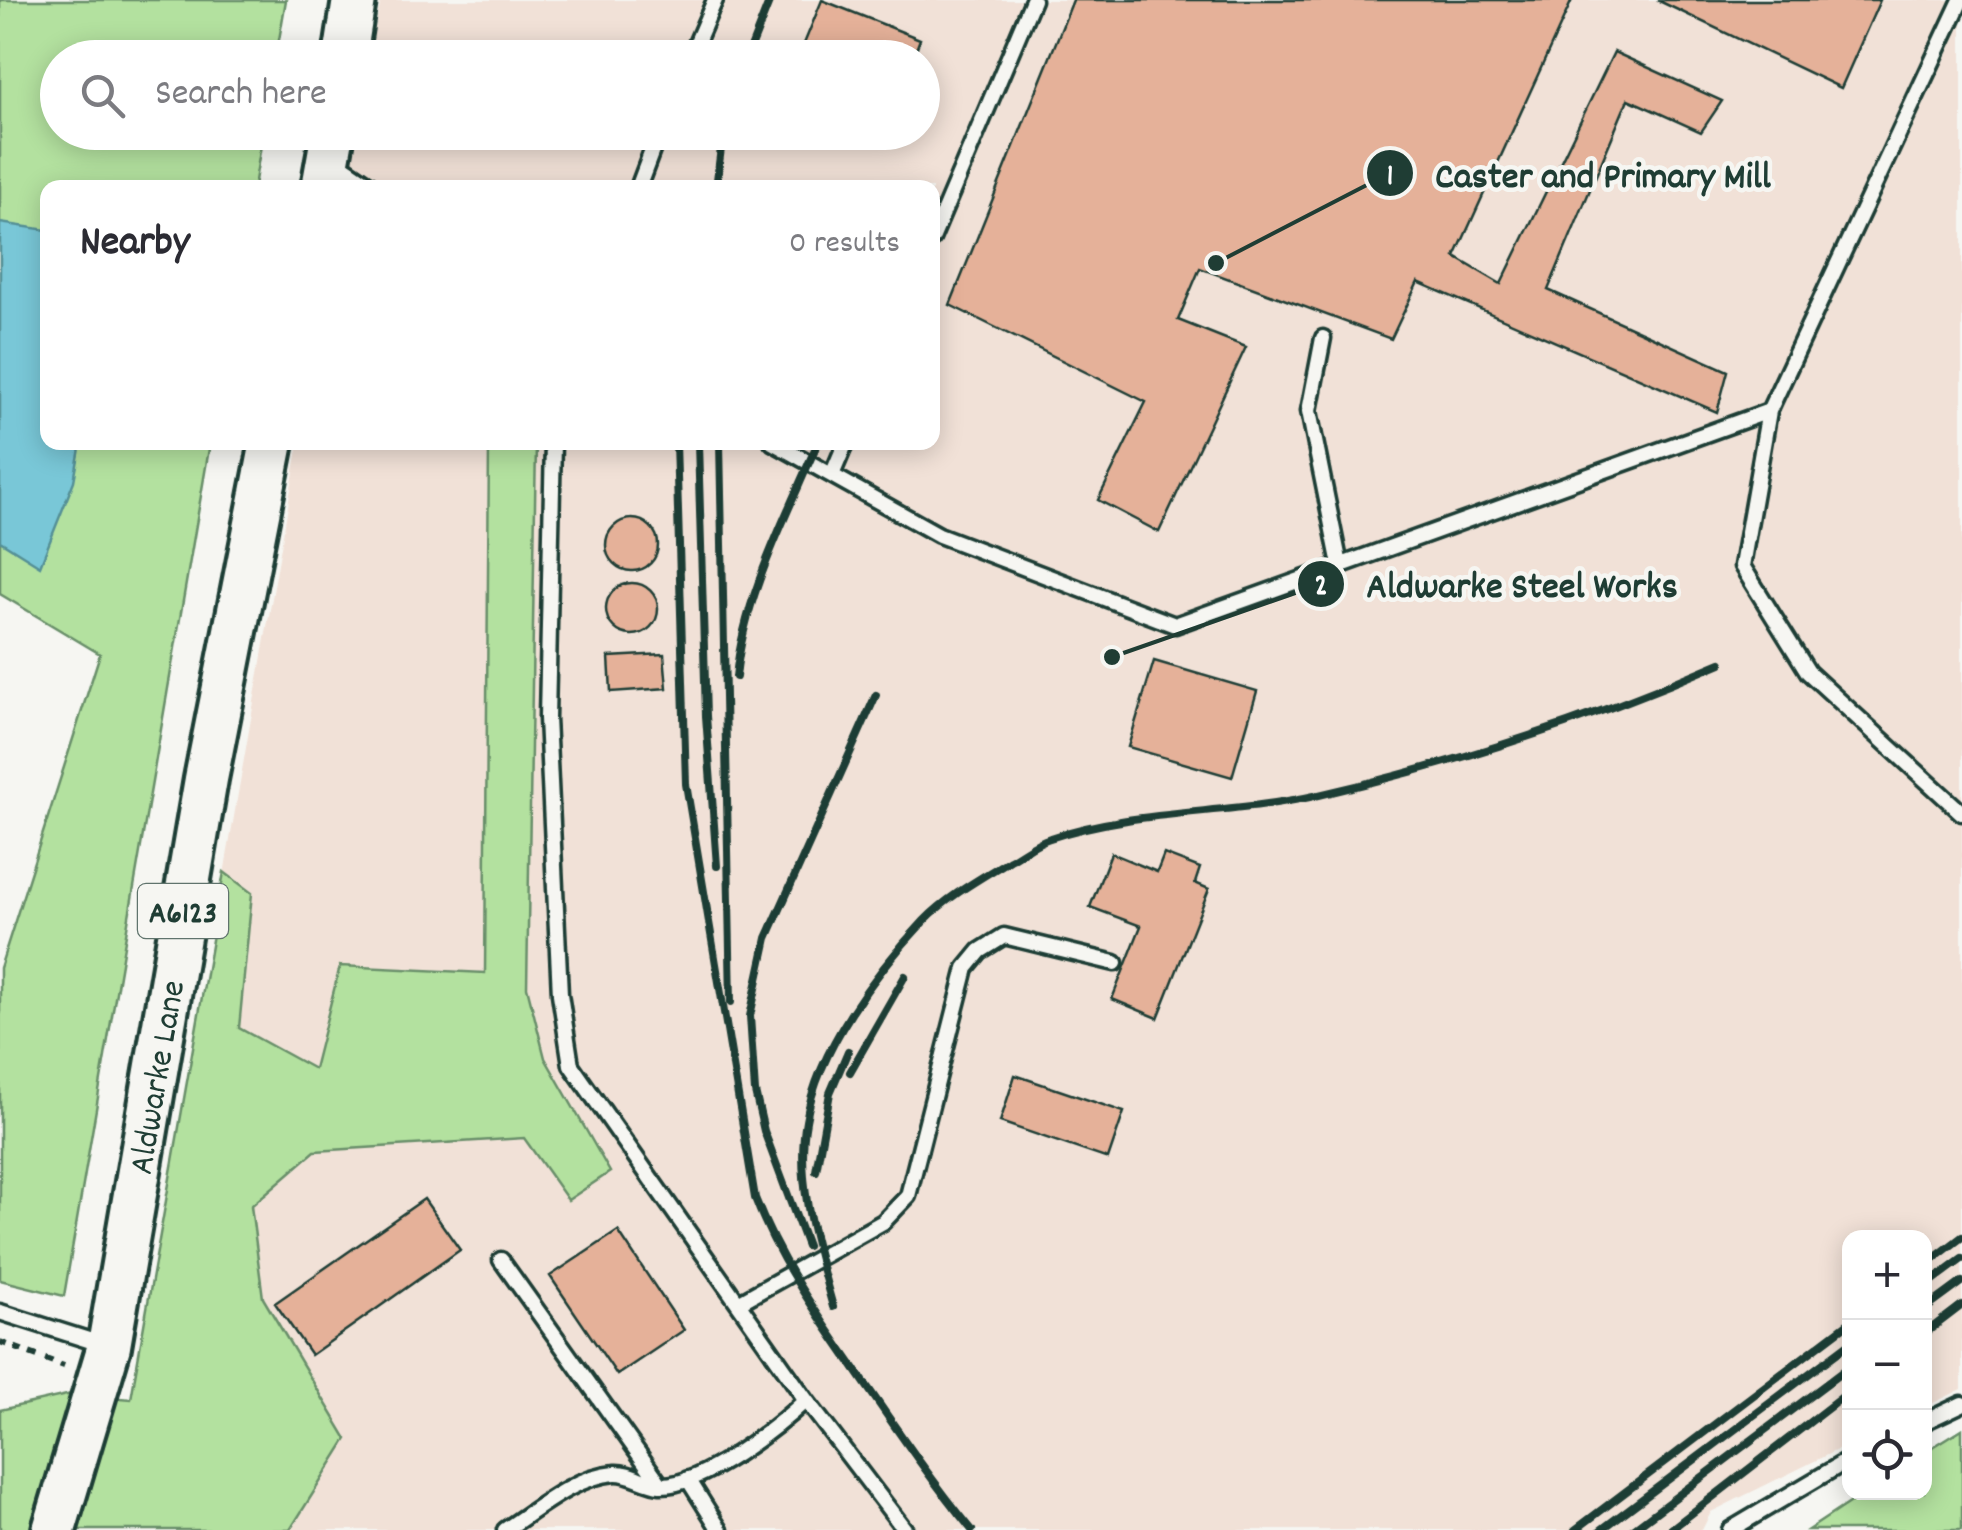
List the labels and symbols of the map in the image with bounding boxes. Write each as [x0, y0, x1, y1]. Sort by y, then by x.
callout: Caster and Primary Mill [1365, 139, 1791, 207]
text: Caster and Primary Mill [1435, 152, 1772, 207]
text: 1 [1387, 157, 1393, 200]
callout: Aldwarke Steel Works [1296, 550, 1698, 618]
text: Aldwarke Steel Works [1366, 562, 1678, 617]
text: 2 [1314, 567, 1328, 610]
road number: A6123 [138, 884, 228, 938]
street label: Aldwarke Lane [119, 977, 201, 1179]

